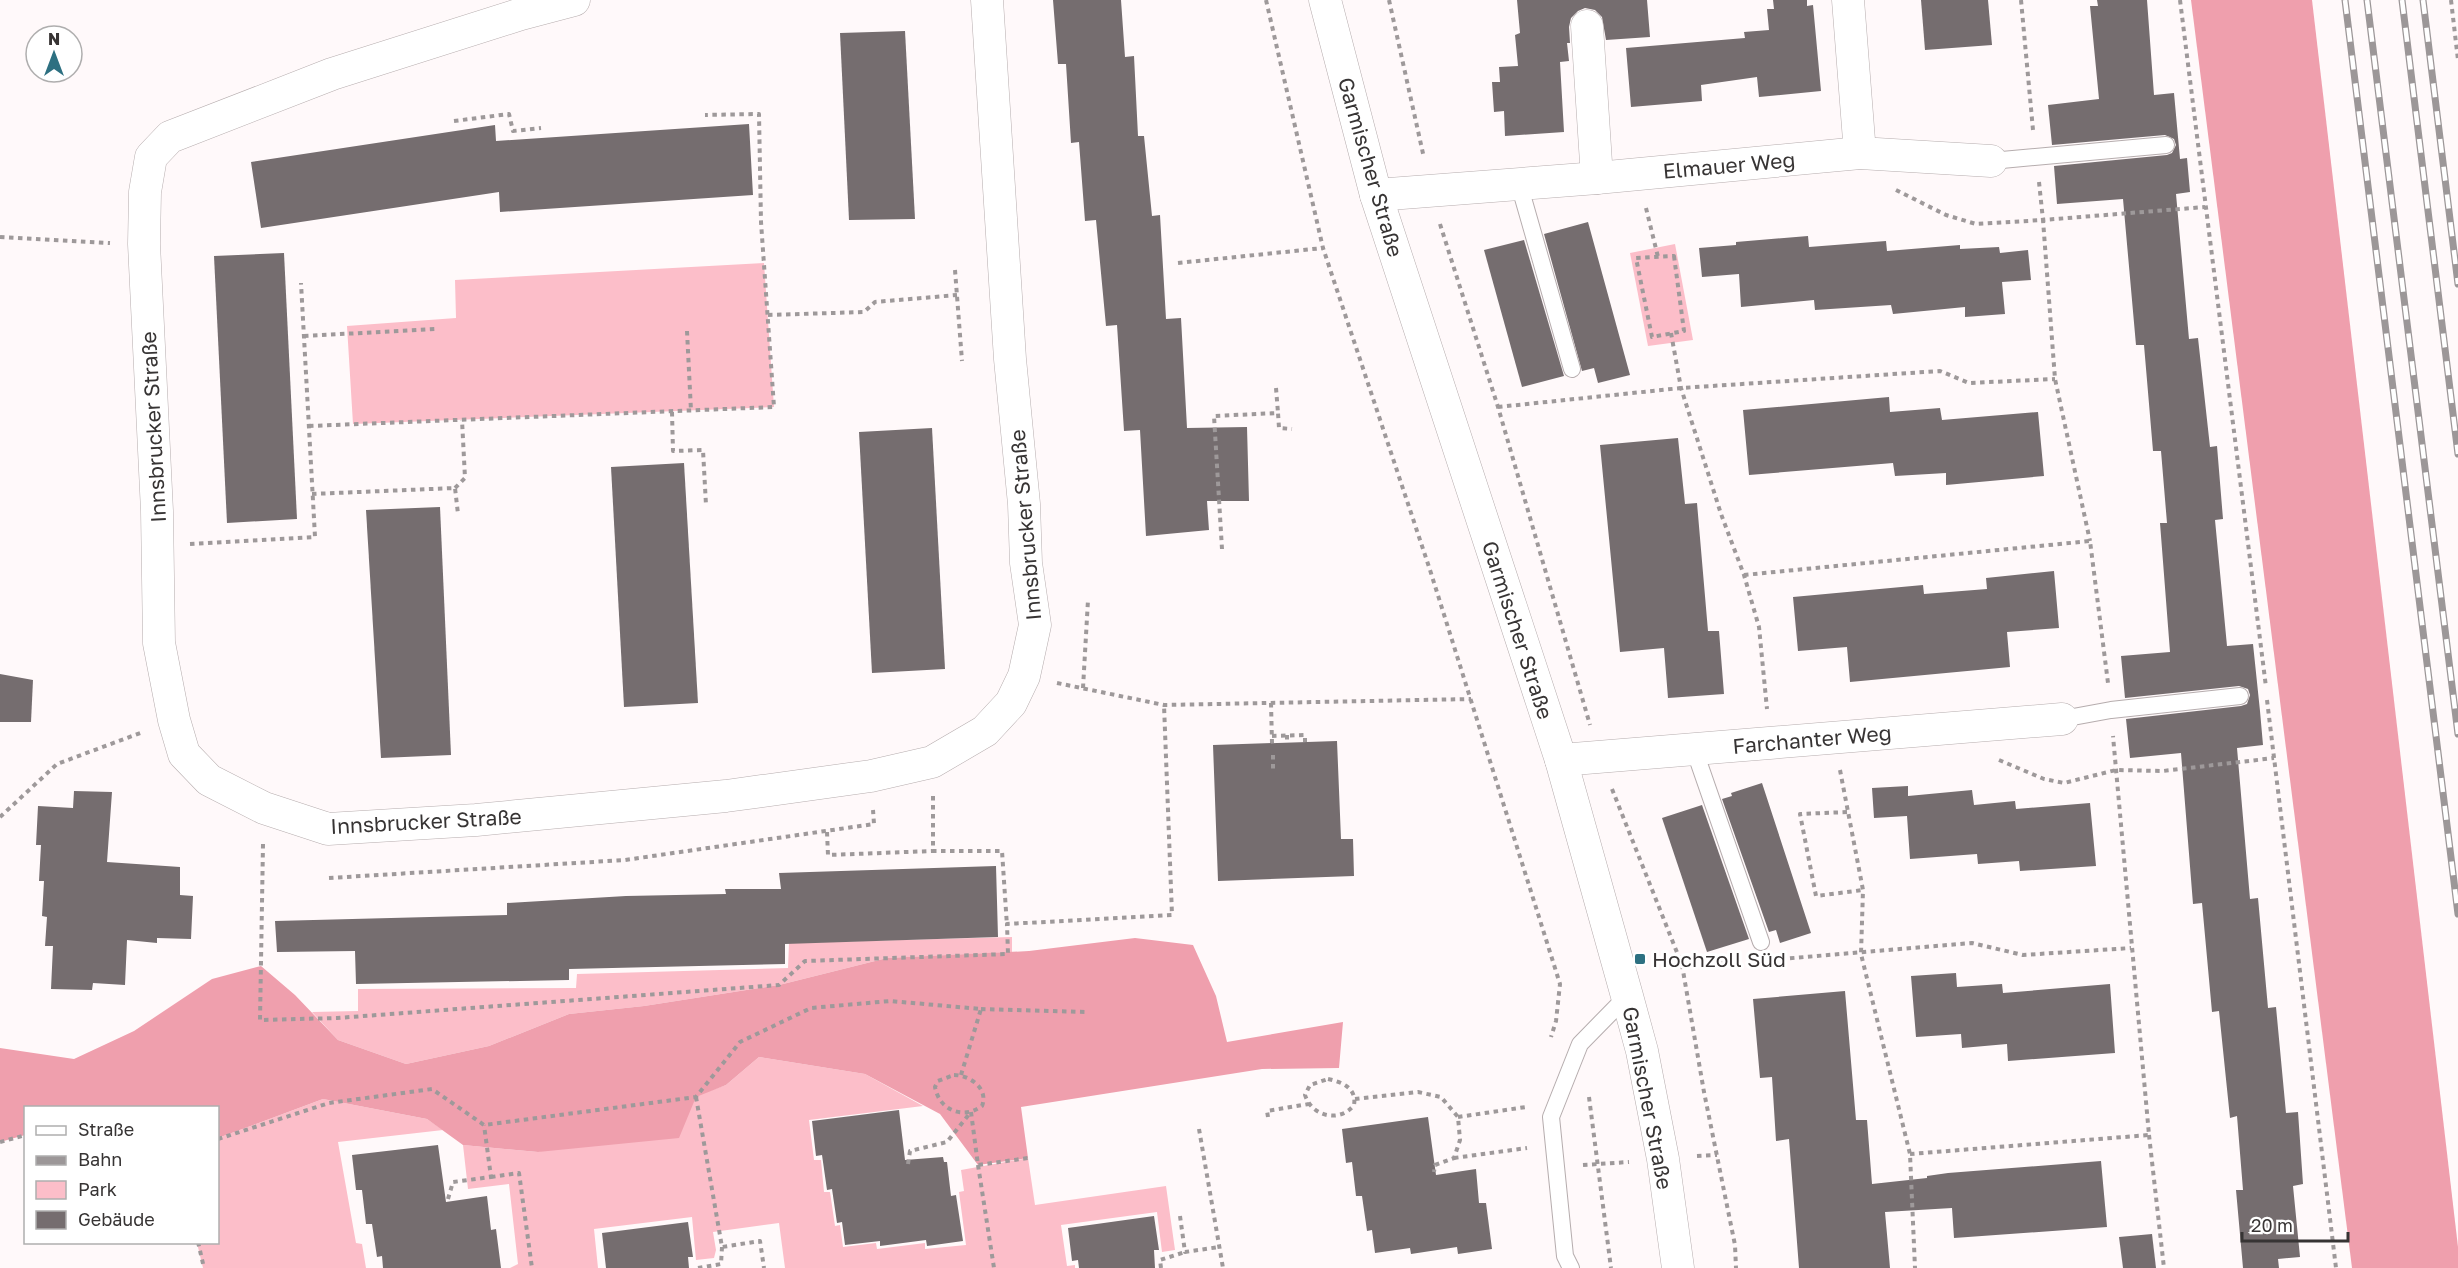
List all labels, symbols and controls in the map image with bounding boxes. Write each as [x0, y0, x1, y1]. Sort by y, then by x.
north arrow [24, 24, 84, 84]
text: N [48, 29, 60, 49]
street label: Garmischer Straße [1333, 74, 1409, 260]
street label: Elmauer Weg [1662, 146, 1796, 184]
street label: Innsbrucker Straße [135, 331, 171, 523]
street label: Innsbrucker Straße [1004, 428, 1046, 622]
street label: Garmischer Straße [1477, 538, 1559, 722]
street label: Farchanter Weg [1732, 719, 1892, 759]
street label: Innsbrucker Straße [330, 803, 522, 839]
place label: Hochzoll Süd [1652, 946, 1786, 972]
marker: Hochzoll Süd [1633, 952, 1647, 966]
street label: Garmischer Straße [1618, 1004, 1678, 1192]
legend [24, 1106, 219, 1244]
text: Straße [78, 1118, 134, 1140]
text: Bahn [78, 1148, 122, 1170]
text: Park [78, 1178, 117, 1200]
scale bar [2242, 1205, 2348, 1243]
text: Gebäude [78, 1208, 155, 1230]
text: 20 m [2251, 1214, 2293, 1236]

